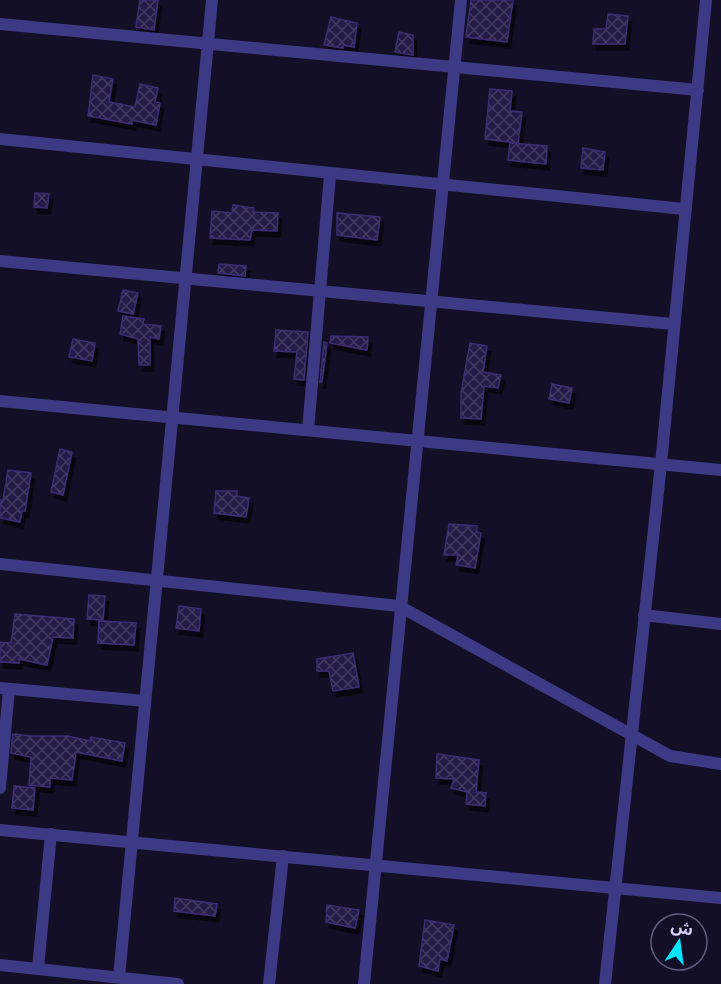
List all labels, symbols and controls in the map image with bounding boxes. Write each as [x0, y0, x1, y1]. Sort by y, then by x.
north arrow [649, 912, 709, 972]
text: ش [669, 915, 695, 941]

